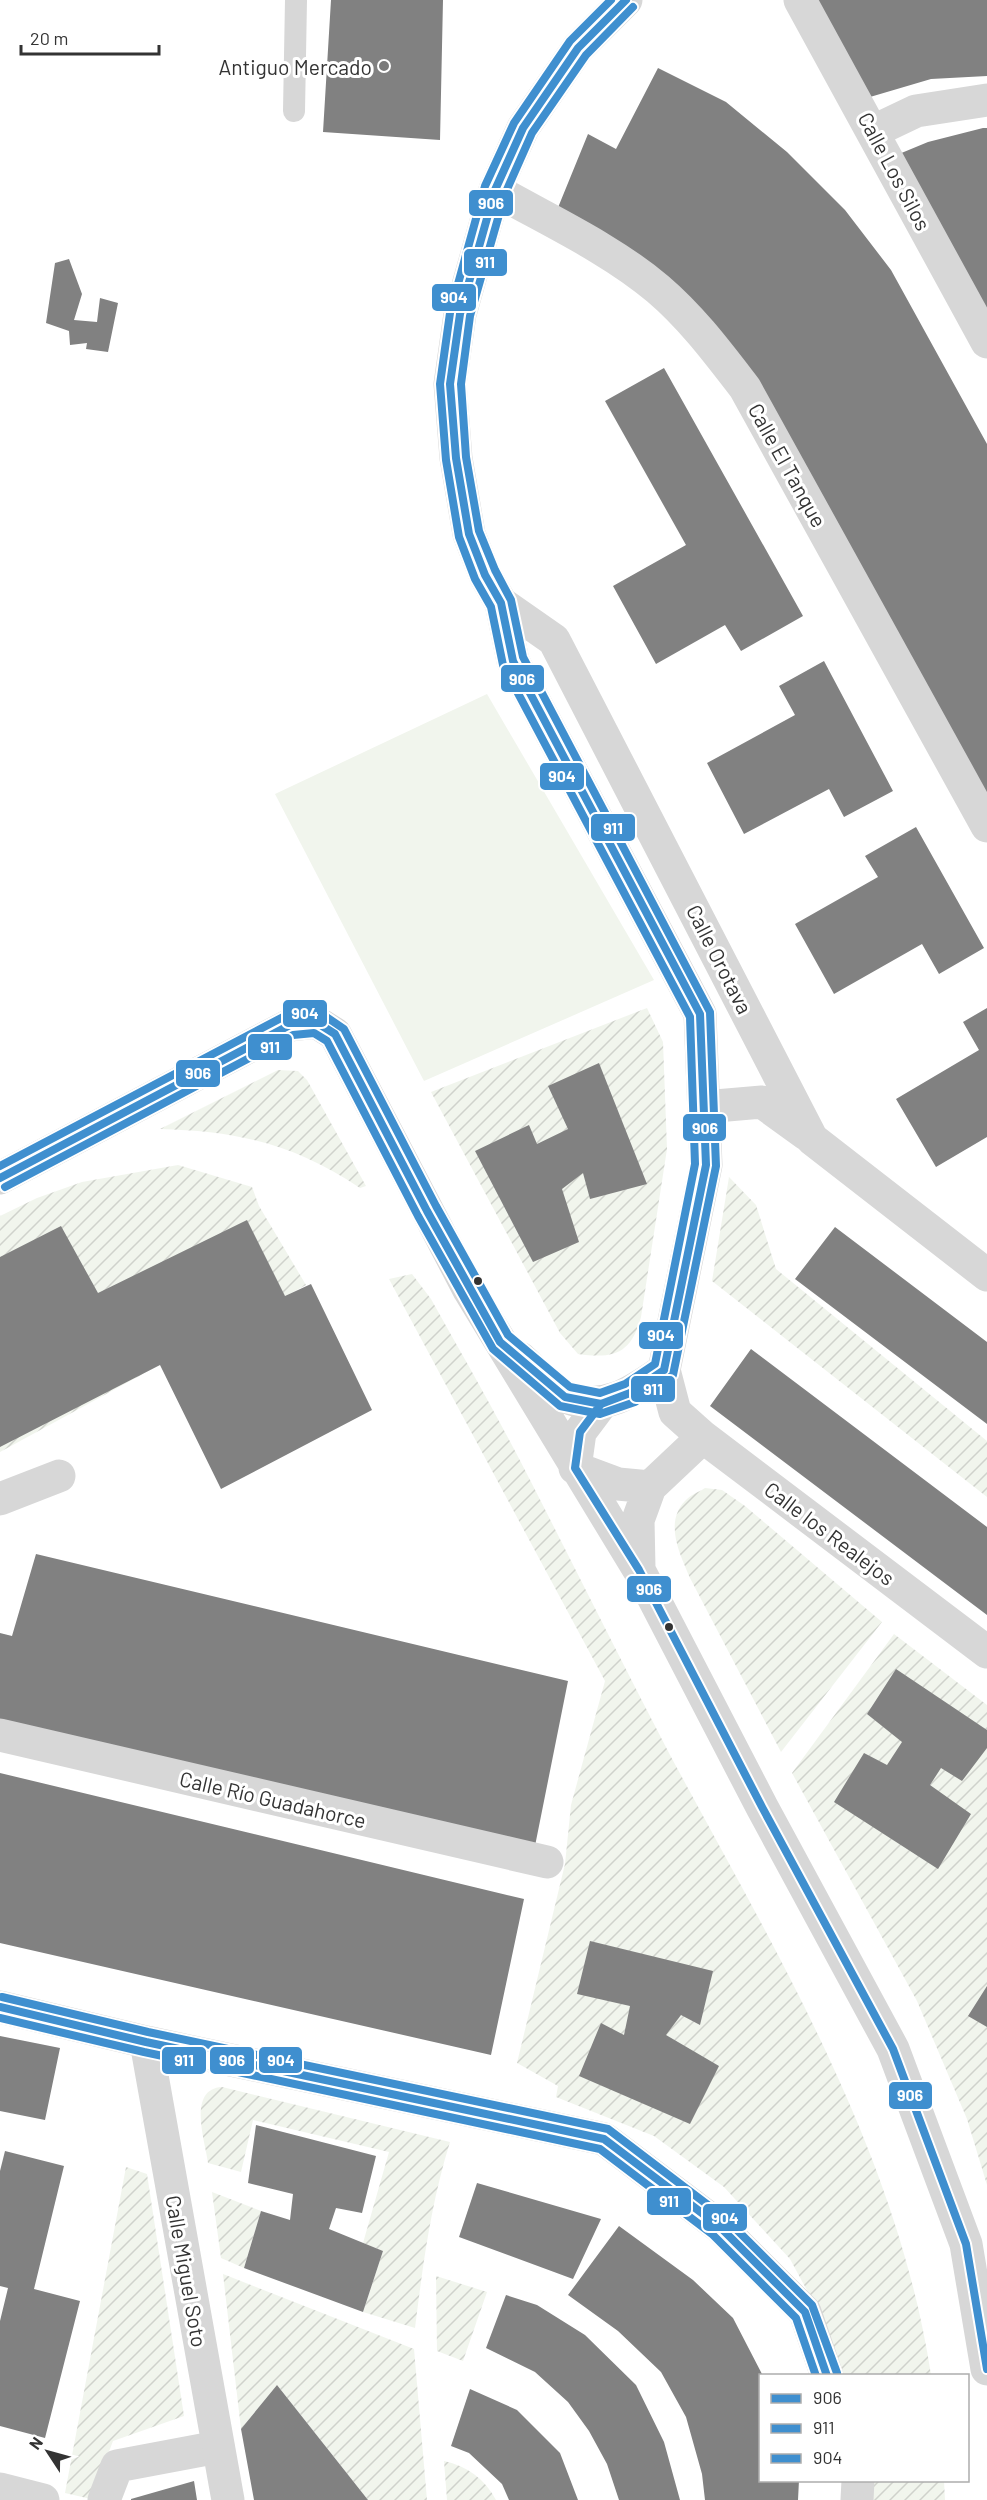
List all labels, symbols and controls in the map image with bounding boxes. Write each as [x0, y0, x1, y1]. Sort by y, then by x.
scale bar [21, 18, 159, 56]
text: 20 m [30, 27, 68, 49]
place label: Antiguo Mercado [218, 54, 372, 79]
marker: Antiguo Mercado [377, 59, 391, 73]
street label: Calle Los Silos [853, 108, 937, 234]
line badge: 906 [468, 189, 514, 217]
text: 906 [478, 193, 505, 212]
line badge: 911 [463, 248, 508, 277]
text: 911 [475, 252, 495, 271]
line badge: 904 [431, 283, 477, 312]
text: 904 [440, 287, 468, 306]
street label: Calle El Tanque [744, 399, 832, 531]
line badge: 906 [500, 664, 545, 693]
text: 906 [509, 669, 536, 688]
line badge: 904 [539, 762, 585, 791]
text: 904 [548, 766, 576, 785]
line badge: 911 [590, 813, 636, 842]
text: 911 [603, 818, 623, 837]
street label: Calle Orotava [682, 900, 758, 1018]
line badge: 904 [282, 999, 328, 1028]
text: 904 [291, 1003, 319, 1022]
line badge: 911 [247, 1033, 293, 1061]
text: 911 [260, 1037, 280, 1056]
line badge: 906 [175, 1059, 221, 1088]
text: 906 [185, 1063, 212, 1082]
line badge: 906 [682, 1113, 727, 1142]
text: 906 [692, 1118, 719, 1137]
unlabelled marker [472, 1275, 484, 1287]
line badge: 904 [638, 1321, 684, 1350]
text: 904 [647, 1325, 675, 1344]
line badge: 911 [630, 1375, 676, 1403]
text: 911 [643, 1379, 663, 1398]
street label: Calle los Realejos [760, 1476, 900, 1590]
line badge: 906 [626, 1575, 672, 1603]
text: 906 [636, 1579, 663, 1598]
unlabelled marker [663, 1621, 675, 1633]
street label: Calle Río Guadahorce [177, 1765, 369, 1833]
line badge: 911 [161, 2046, 207, 2075]
line badge: 906 [209, 2046, 255, 2075]
line badge: 904 [258, 2046, 303, 2074]
text: 911 [174, 2050, 194, 2069]
text: 906 [219, 2050, 246, 2069]
text: 904 [267, 2050, 295, 2069]
line badge: 906 [888, 2081, 933, 2110]
text: 906 [897, 2085, 924, 2104]
line badge: 911 [646, 2187, 692, 2216]
text: 911 [659, 2191, 679, 2210]
street label: Calle Miguel Soto [161, 2193, 213, 2349]
line badge: 904 [702, 2203, 748, 2232]
text: 904 [711, 2208, 739, 2227]
legend [759, 2374, 969, 2482]
text: 906 [813, 2386, 842, 2408]
text: 911 [813, 2416, 835, 2438]
north arrow [18, 2422, 78, 2482]
text: N [25, 2433, 46, 2453]
text: 904 [813, 2446, 842, 2468]

